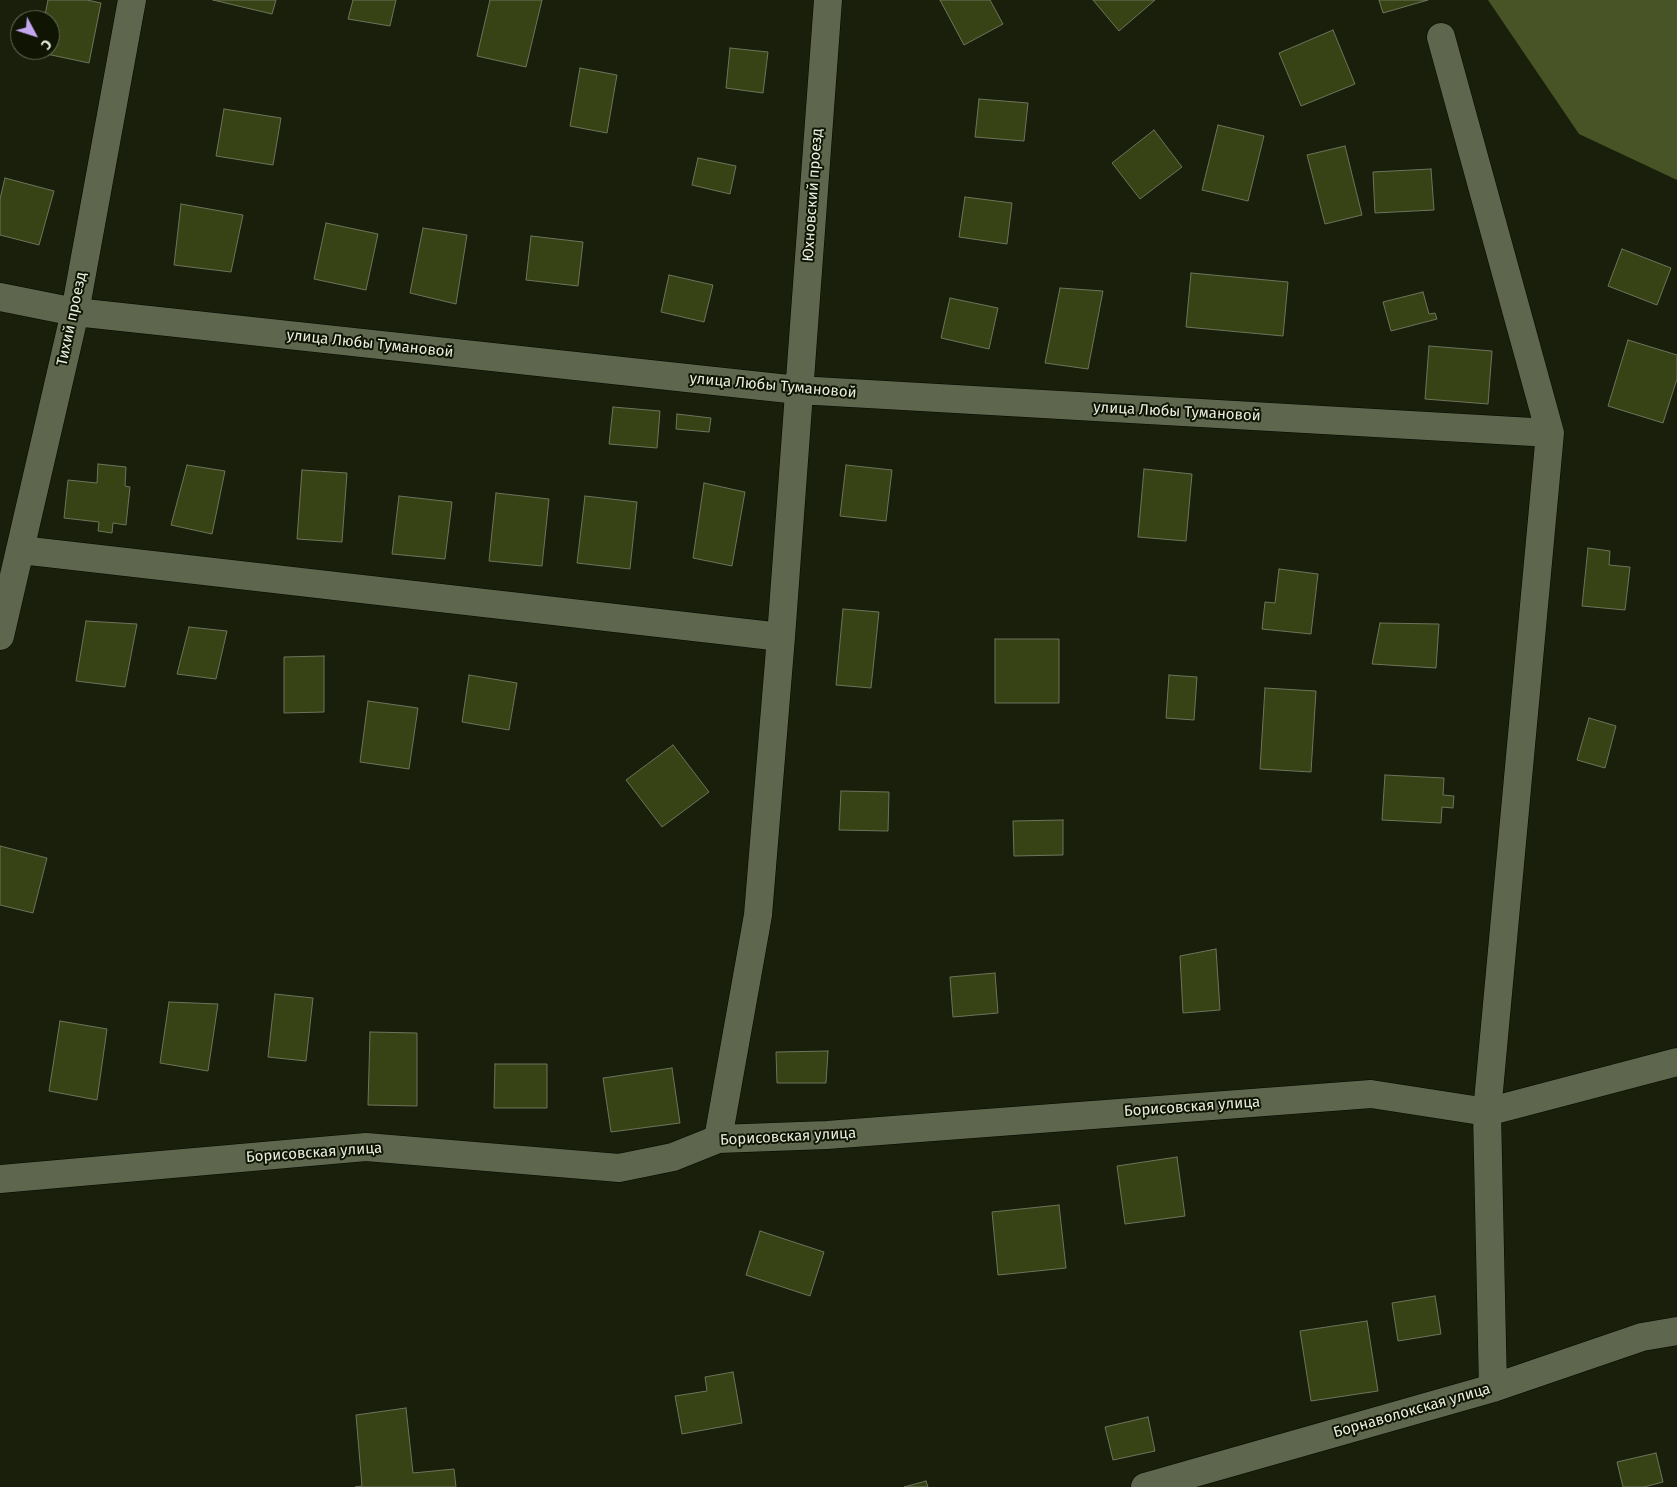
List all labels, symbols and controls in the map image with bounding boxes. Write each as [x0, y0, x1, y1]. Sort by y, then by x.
north arrow [10, 10, 60, 60]
text: С [37, 36, 55, 53]
street label: Юхновский проезд [799, 128, 827, 262]
street label: Тихий проезд [53, 270, 91, 368]
street label: улица Любы Тумановой [286, 326, 454, 362]
street label: улица Любы Тумановой [689, 370, 857, 402]
street label: улица Любы Тумановой [1093, 399, 1261, 425]
street label: Борисовская улица [1123, 1093, 1261, 1121]
street label: Борисовская улица [719, 1124, 857, 1150]
street label: Борисовская улица [245, 1139, 383, 1167]
street label: Борнаволокская улица [1331, 1380, 1493, 1442]

